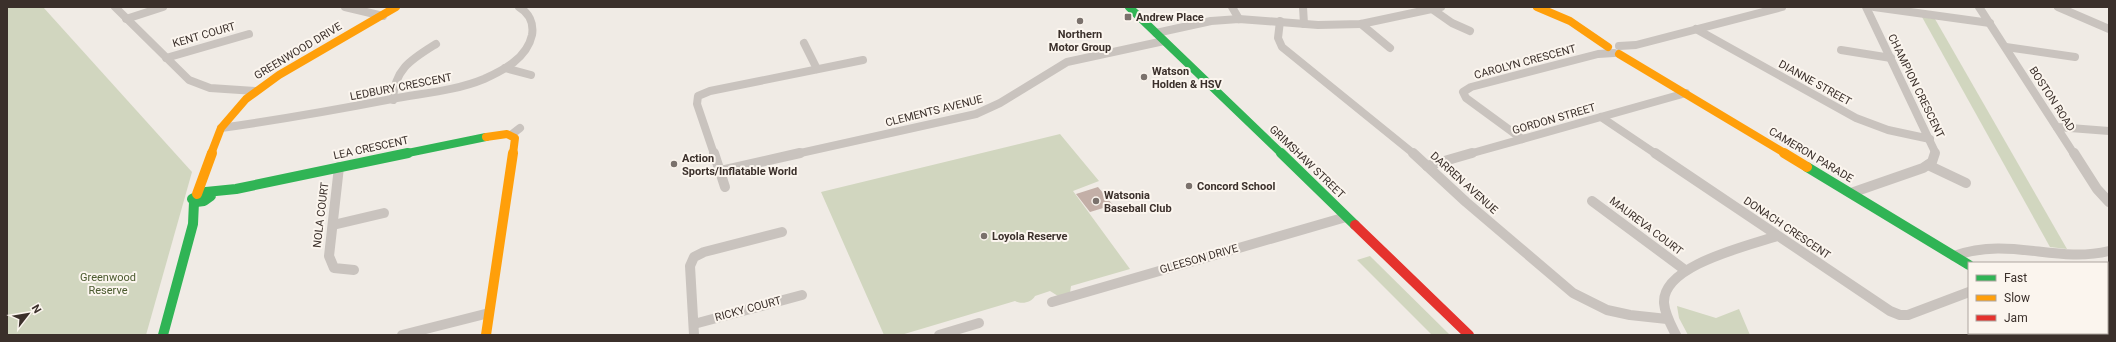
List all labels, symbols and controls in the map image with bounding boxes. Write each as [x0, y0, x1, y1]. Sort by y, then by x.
place label: Andrew Place [1136, 11, 1204, 24]
marker: Andrew Place [1123, 12, 1133, 22]
marker: Northern Motor Group [1075, 16, 1085, 26]
street label: KENT COURT [171, 20, 237, 50]
street label: GREENWOOD DRIVE [252, 20, 344, 82]
place label: Northern Motor Group [1049, 28, 1111, 54]
street label: CHAMPION CRESCENT [1885, 32, 1947, 141]
street label: CAROLYN CRESCENT [1473, 42, 1578, 82]
street label: DIANNE STREET [1776, 58, 1854, 109]
street label: BOSTON ROAD [2026, 64, 2078, 134]
place label: Watson Holden & HSV [1152, 65, 1222, 91]
street label: LEDBURY CRESCENT [349, 71, 454, 103]
marker: Watson Holden & HSV [1139, 72, 1149, 82]
street label: CLEMENTS AVENUE [884, 93, 984, 129]
street label: GORDON STREET [1511, 101, 1598, 137]
street label: GRIMSHAW STREET [1267, 123, 1348, 202]
street label: CAMERON PARADE [1767, 125, 1855, 185]
street label: LEA CRESCENT [332, 134, 410, 162]
street label: DARREN AVENUE [1428, 149, 1500, 217]
place label: Action Sports/Inflatable World [682, 152, 797, 178]
marker: Action Sports/Inflatable World [669, 159, 679, 169]
place label: Concord School [1197, 180, 1275, 193]
street label: NOLA COURT [311, 181, 332, 249]
marker: Concord School [1184, 181, 1194, 191]
place label: Watsonia Baseball Club [1104, 189, 1172, 215]
street label: MAUREVA COURT [1607, 194, 1685, 258]
street label: DONACH CRESCENT [1741, 194, 1833, 262]
marker: Watsonia Baseball Club [1091, 196, 1101, 206]
place label: Loyola Reserve [992, 230, 1067, 243]
marker: Loyola Reserve [979, 231, 989, 241]
street label: GLEESON DRIVE [1158, 242, 1240, 276]
legend [1968, 262, 2108, 334]
park label: Greenwood Reserve [80, 271, 136, 297]
text: Fast [2004, 271, 2027, 285]
text: Slow [2004, 291, 2030, 305]
north arrow [8, 294, 48, 334]
street label: RICKY COURT [713, 294, 783, 324]
text: N [29, 302, 44, 316]
text: Jam [2004, 311, 2028, 325]

